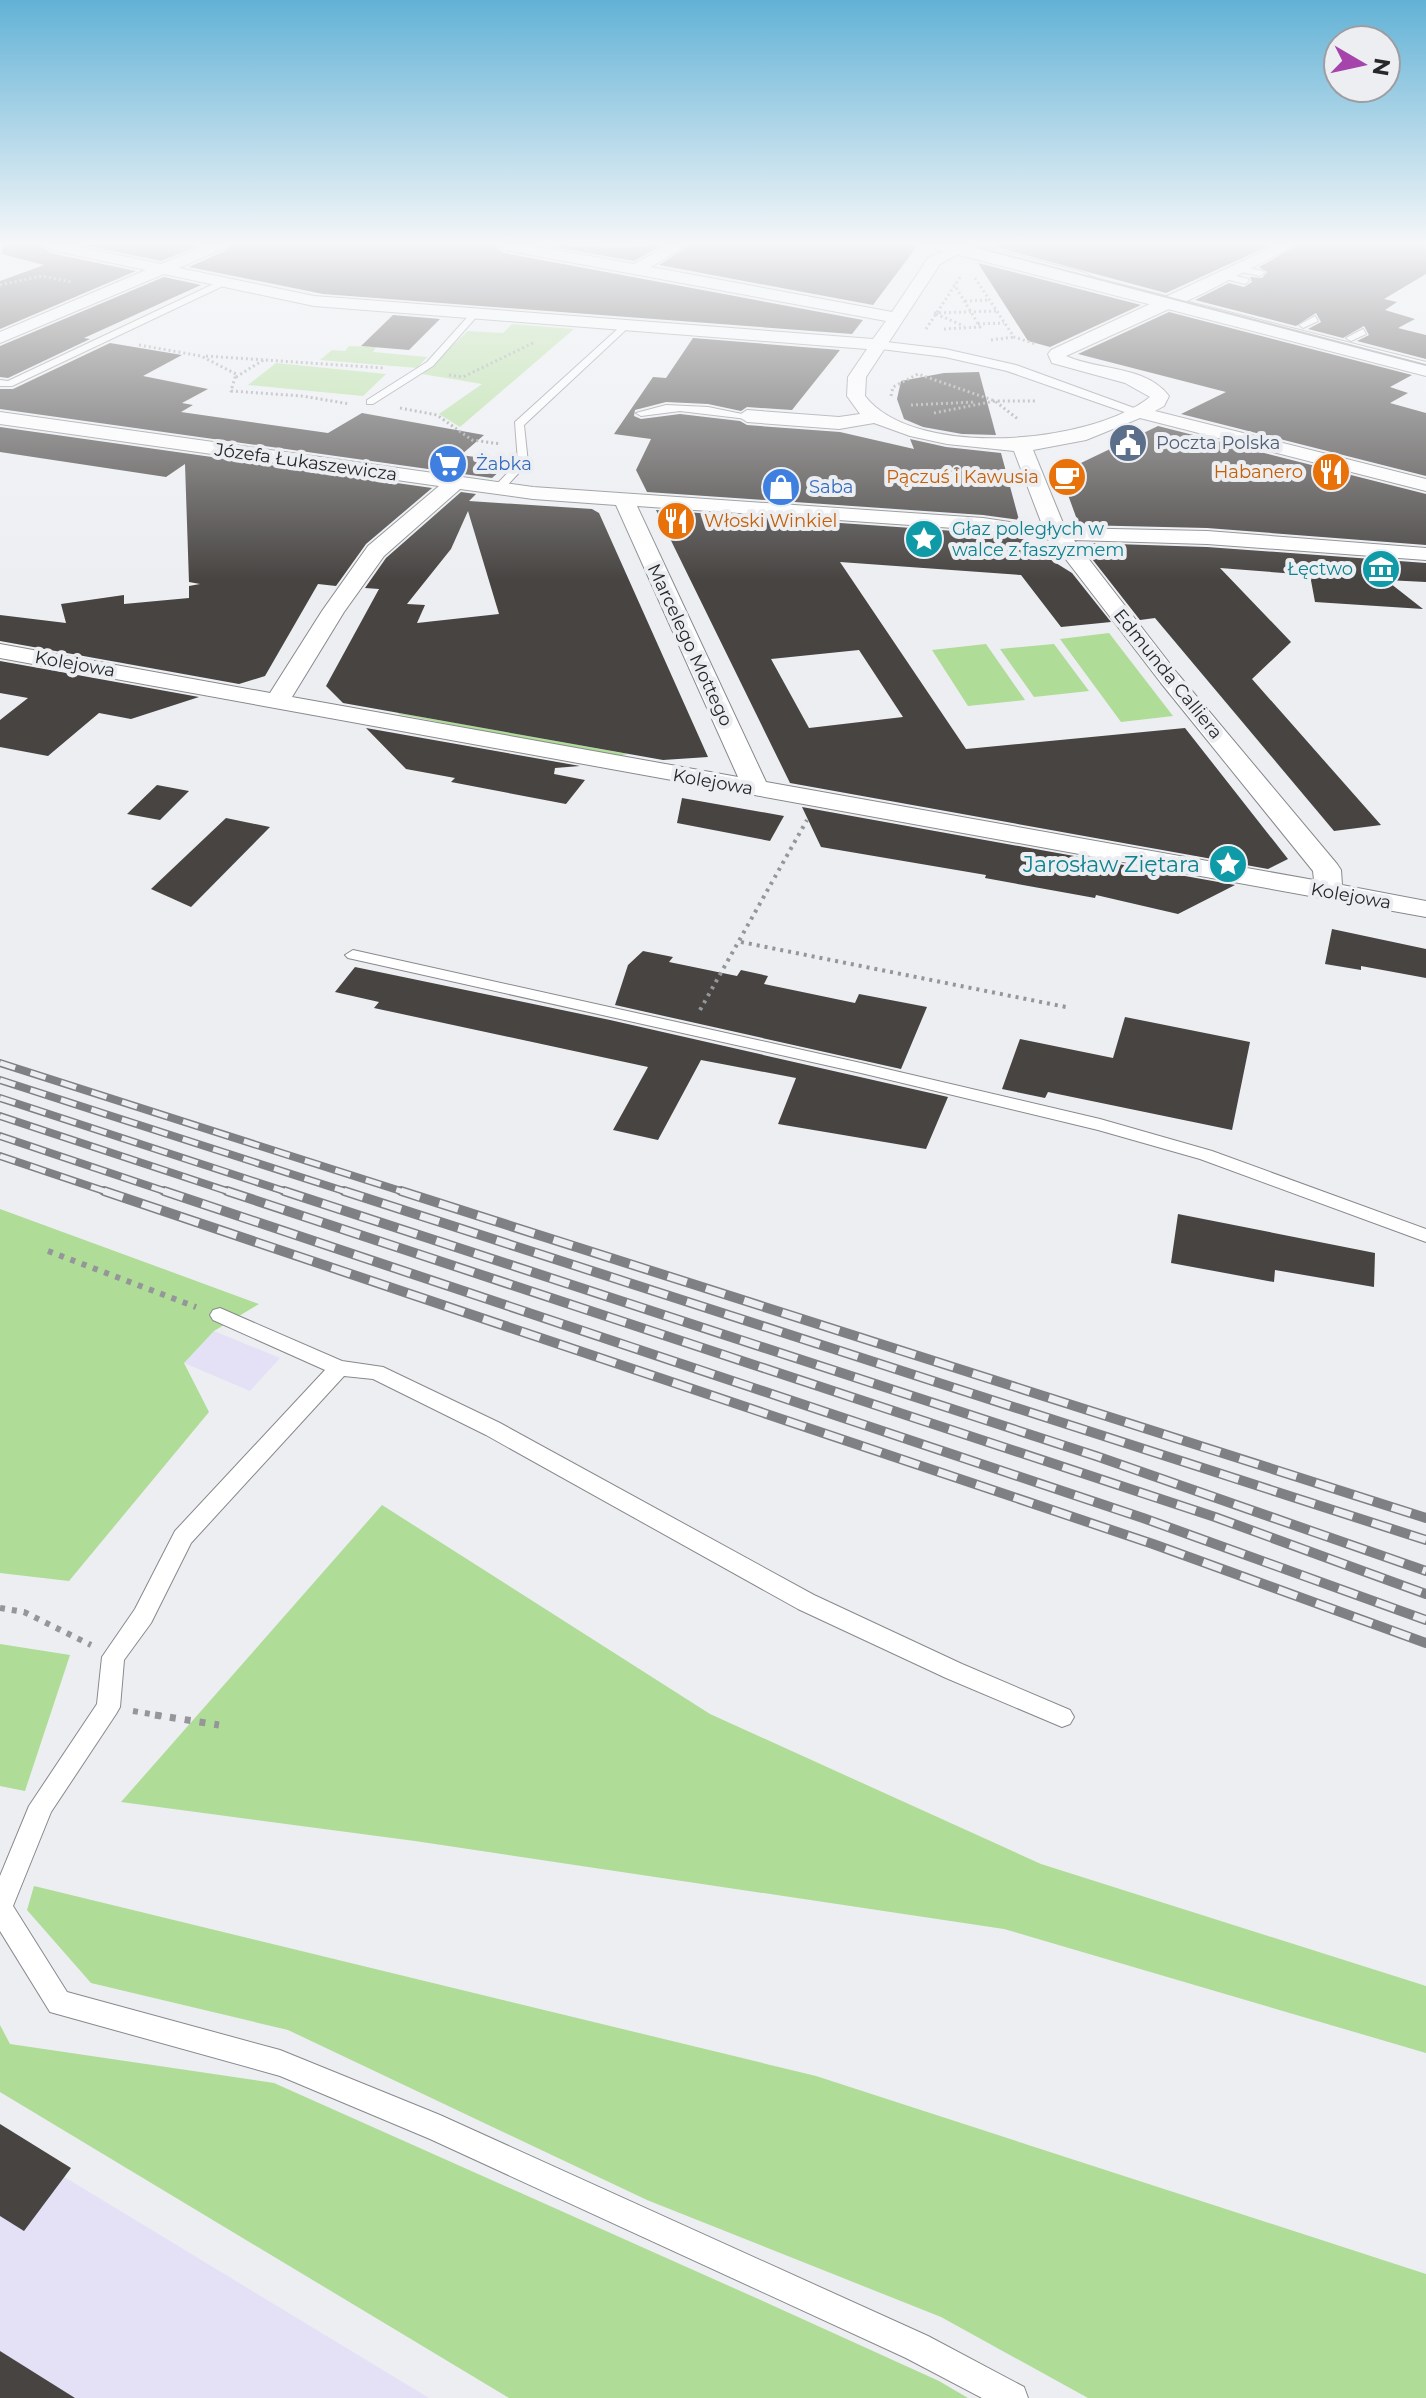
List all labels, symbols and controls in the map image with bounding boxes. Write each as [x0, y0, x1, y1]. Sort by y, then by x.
north arrow [1322, 24, 1402, 104]
text: N [1367, 56, 1396, 78]
public building icon: Poczta Polska [1107, 422, 1149, 464]
place label: Poczta Polska [1156, 432, 1280, 454]
street label: Józefa Łukaszewicza [212, 438, 399, 486]
supermarket icon: Żabka [427, 443, 469, 485]
restaurant icon: Habanero [1310, 451, 1352, 493]
place label: Żabka [476, 453, 532, 475]
cafe icon: Pączuś i Kawusia [1046, 456, 1088, 498]
place label: Habanero [1214, 461, 1303, 483]
shop icon: Saba [760, 466, 802, 508]
place label: Pączuś i Kawusia [886, 466, 1039, 488]
place label: Saba [809, 476, 853, 498]
restaurant icon: Włoski Winkiel [655, 500, 697, 542]
place label: Włoski Winkiel [704, 510, 837, 532]
place icon: Głaz poległych w walce z faszyzmem [903, 518, 945, 560]
place label: Głaz poległych w walce z faszyzmem [952, 518, 1124, 561]
museum icon: Łęctwo [1360, 548, 1402, 590]
place label: Łęctwo [1287, 558, 1353, 580]
street label: Marcelego Mottego [643, 560, 737, 730]
street label: Edmunda Calliera [1109, 605, 1227, 743]
street label: Kolejowa [33, 646, 117, 682]
street label: Kolejowa [671, 764, 755, 800]
place icon: Jarosław Ziętara [1207, 843, 1249, 885]
place label: Jarosław Ziętara [1022, 851, 1200, 878]
street label: Kolejowa [1309, 878, 1393, 914]

